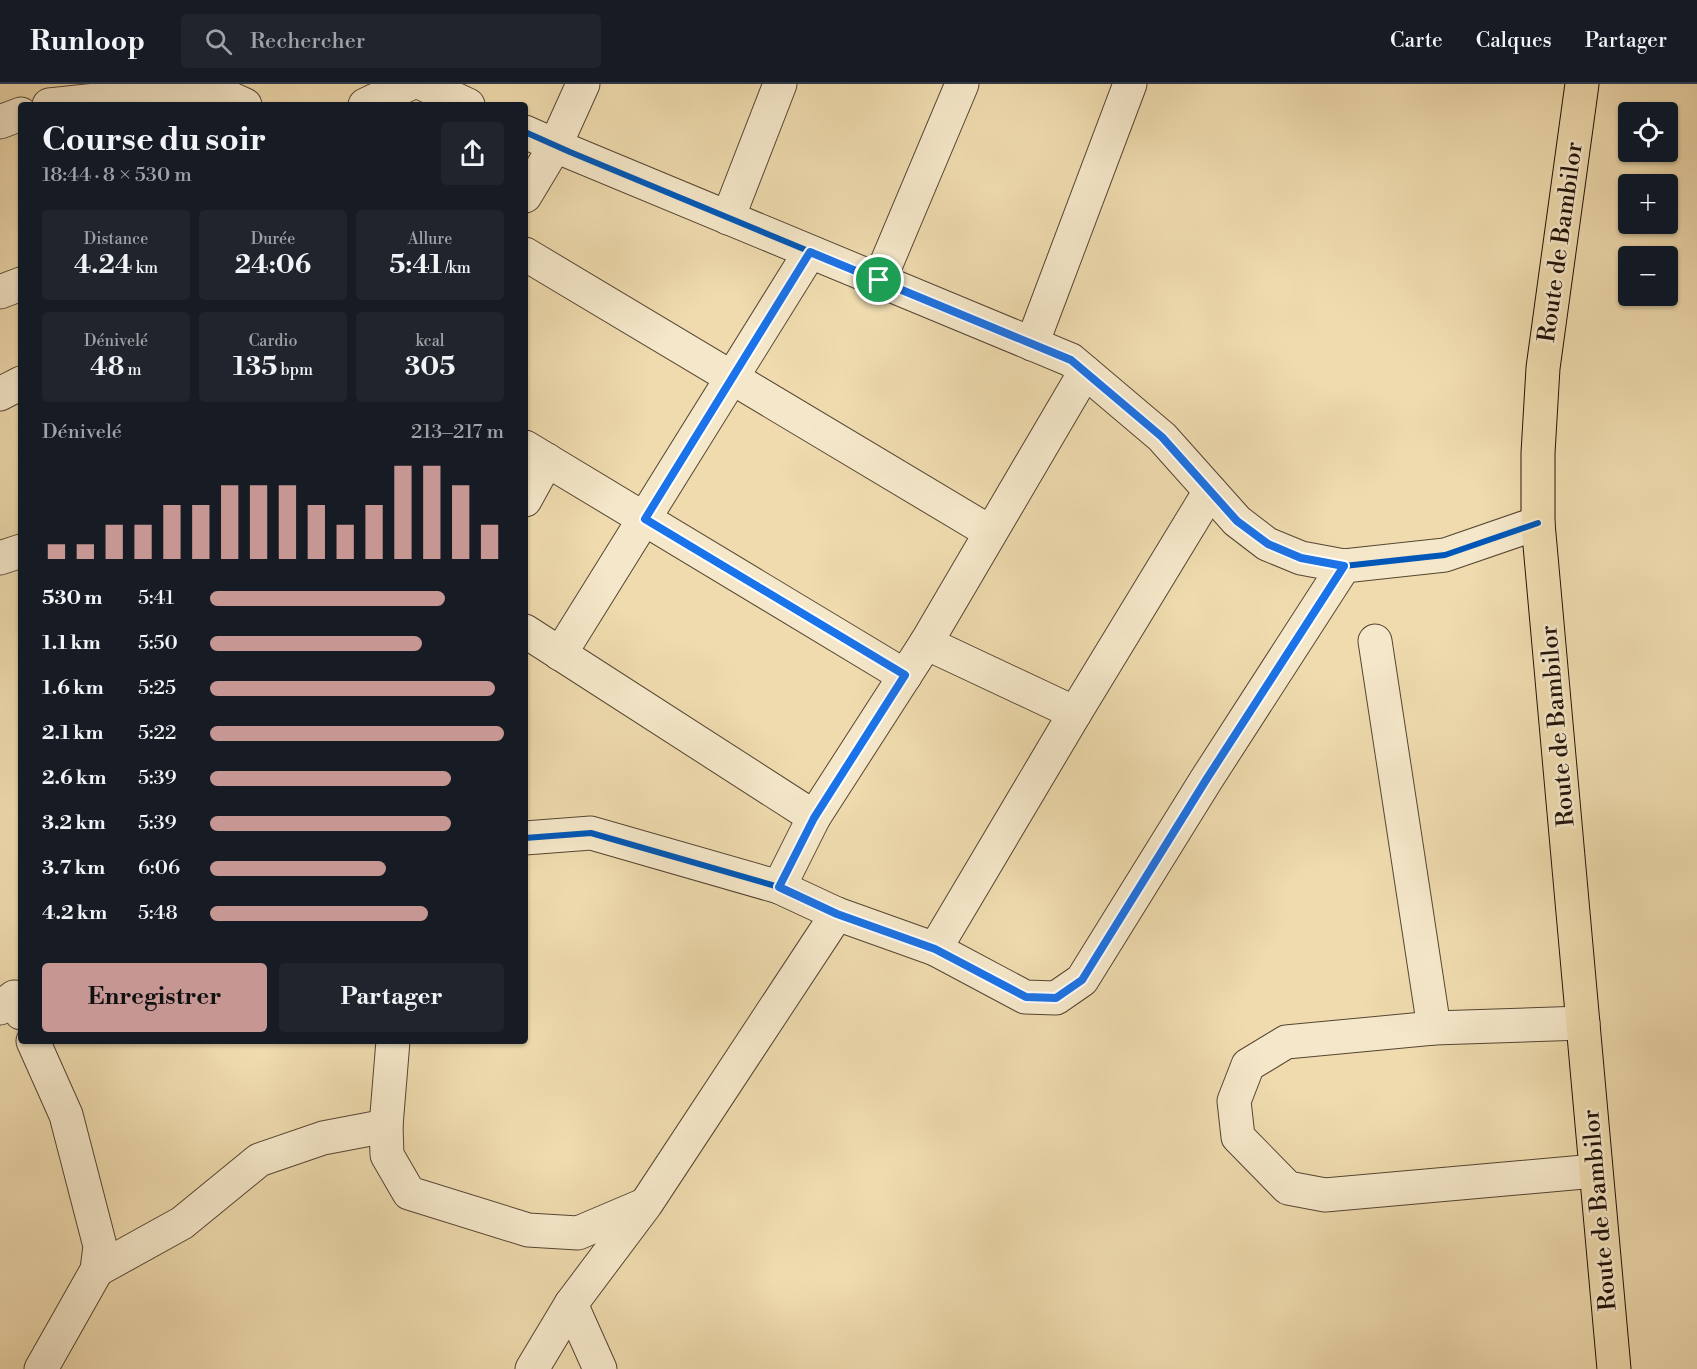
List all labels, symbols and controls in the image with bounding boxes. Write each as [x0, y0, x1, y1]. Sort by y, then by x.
search box [181, 14, 601, 68]
text: Runloop [30, 24, 145, 59]
icon: search [202, 25, 235, 58]
text: Rechercher [250, 28, 365, 55]
text: Carte [1390, 28, 1443, 54]
text: Calques [1476, 28, 1552, 54]
text: Partager [1585, 28, 1667, 54]
map controls [1618, 102, 1678, 306]
button: locate [1618, 102, 1678, 162]
text: Course du soir [42, 120, 266, 161]
button: share [441, 122, 504, 185]
street label: Route de Bambilor [1532, 140, 1590, 344]
text: 18:44 · 8 × 530 m [42, 163, 192, 188]
button: + [1618, 174, 1678, 234]
text: Distance [84, 229, 148, 249]
text: Durée [251, 229, 295, 249]
text: Allure [408, 229, 452, 249]
button: − [1618, 246, 1678, 306]
text: 4.24 [74, 249, 132, 281]
text: 24:06 [235, 249, 311, 281]
text: 5:41 [389, 249, 442, 281]
pin [853, 254, 904, 305]
text: km [132, 258, 158, 278]
text: /km [442, 258, 471, 278]
icon: arrive [862, 263, 895, 296]
text: Dénivelé [84, 331, 148, 351]
text: Cardio [248, 331, 298, 351]
text: kcal [415, 331, 445, 351]
text: 48 [90, 351, 124, 383]
text: 135 [233, 351, 277, 383]
text: 305 [405, 351, 455, 383]
text: m [124, 360, 142, 380]
text: bpm [277, 360, 313, 380]
text: Dénivelé [42, 420, 122, 445]
text: 213–217 m [411, 420, 504, 445]
text: 530 m [42, 586, 102, 611]
text: 5:41 [138, 586, 174, 611]
street label: Route de Bambilor [1534, 624, 1582, 828]
text: 1.1 km [42, 631, 101, 656]
text: 5:50 [138, 631, 178, 656]
text: 1.6 km [42, 676, 104, 701]
text: 5:25 [138, 676, 176, 701]
text: 2.1 km [42, 721, 104, 746]
text: 5:22 [138, 721, 176, 746]
text: 2.6 km [42, 766, 106, 791]
text: 5:39 [138, 766, 177, 791]
text: 3.2 km [42, 811, 106, 836]
text: 5:39 [138, 811, 177, 836]
text: 3.7 km [42, 856, 105, 881]
text: 6:06 [138, 856, 180, 881]
text: 4.2 km [42, 901, 107, 926]
text: 5:48 [138, 901, 178, 926]
button: Enregistrer [42, 963, 267, 1032]
button: Partager [279, 963, 504, 1032]
street label: Route de Bambilor [1576, 1108, 1624, 1312]

